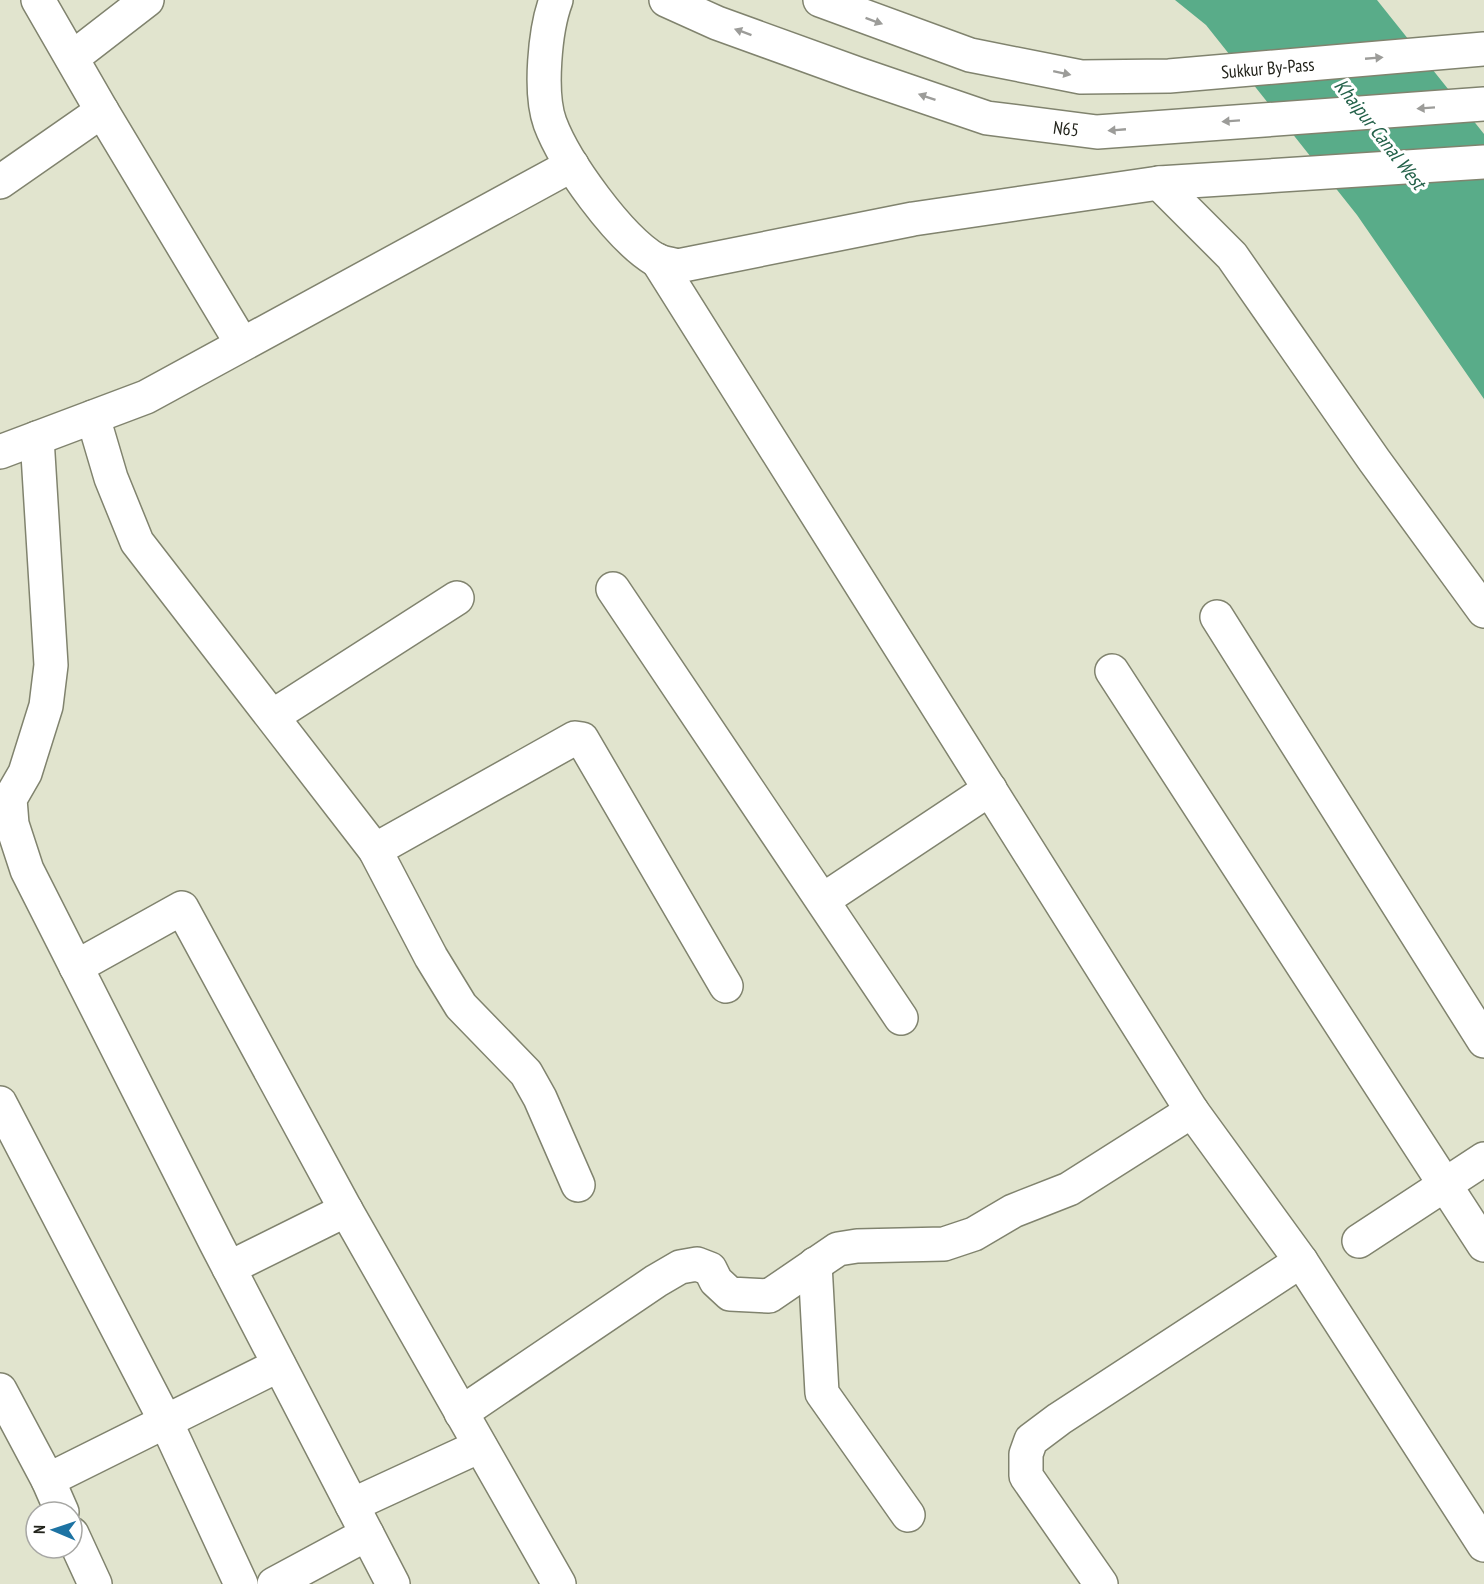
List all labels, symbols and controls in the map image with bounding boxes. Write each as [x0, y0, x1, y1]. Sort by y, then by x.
one-way arrow [866, 16, 884, 26]
one-way arrow [734, 27, 752, 37]
street label: Sukkur By-Pass [1220, 52, 1315, 83]
one-way arrow [1364, 53, 1383, 63]
one-way arrow [1052, 68, 1071, 78]
water label: Khaipur Canal West [1329, 73, 1433, 197]
one-way arrow [918, 92, 936, 102]
one-way arrow [1416, 103, 1435, 112]
street label: N65 [1052, 115, 1080, 141]
one-way arrow [1222, 116, 1241, 126]
one-way arrow [1108, 125, 1127, 135]
north arrow [24, 1500, 84, 1560]
text: N [29, 1525, 49, 1534]

